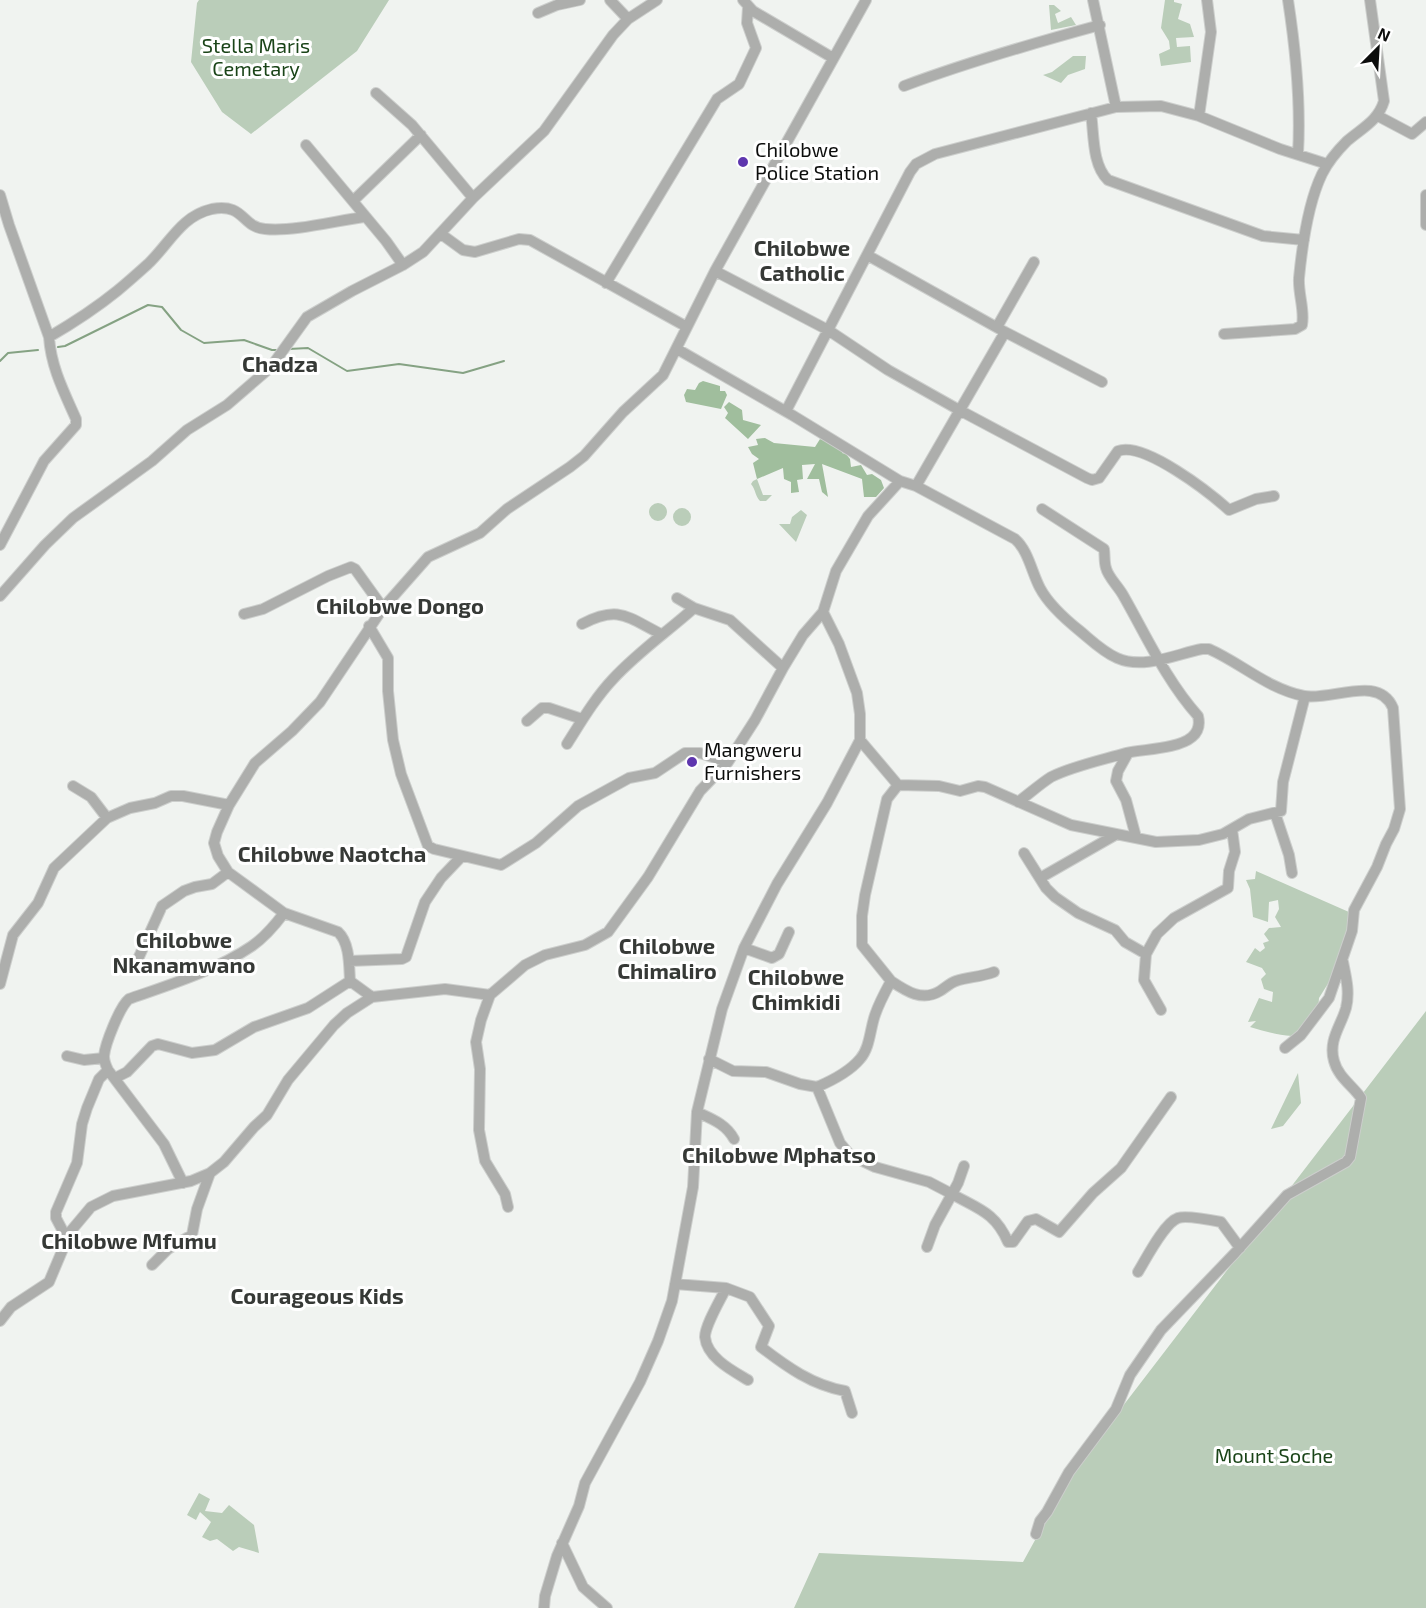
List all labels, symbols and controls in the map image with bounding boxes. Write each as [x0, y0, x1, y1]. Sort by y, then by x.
north arrow [1348, 18, 1408, 78]
text: N [1375, 23, 1393, 45]
park label: Stella Maris Cemetary [202, 33, 310, 80]
place label: Chilobwe Police Station [755, 137, 879, 184]
marker: Chilobwe Police Station [736, 155, 750, 169]
district label: Chilobwe Catholic [754, 234, 850, 285]
district label: Chadza [242, 350, 318, 376]
district label: Chilobwe Dongo [316, 592, 484, 618]
place label: Mangweru Furnishers [704, 737, 802, 784]
marker: Mangweru Furnishers [685, 755, 699, 769]
district label: Chilobwe Naotcha [238, 840, 426, 866]
district label: Chilobwe Nkanamwano [112, 926, 256, 977]
district label: Chilobwe Chimaliro [617, 932, 717, 983]
district label: Chilobwe Chimkidi [748, 963, 844, 1014]
district label: Chilobwe Mphatso [682, 1141, 876, 1167]
district label: Chilobwe Mfumu [41, 1227, 217, 1253]
district label: Courageous Kids [230, 1282, 404, 1308]
park label: Mount Soche [1215, 1443, 1333, 1467]

